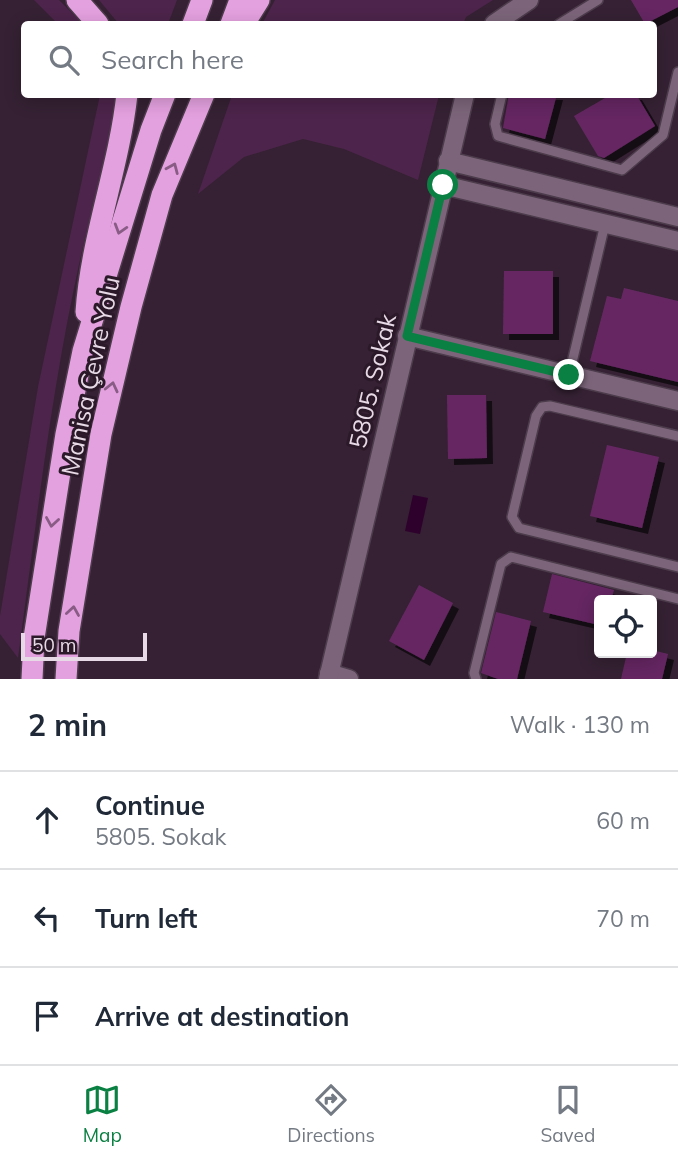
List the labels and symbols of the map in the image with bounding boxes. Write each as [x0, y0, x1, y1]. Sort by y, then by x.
one-way arrow [165, 163, 179, 176]
route start [427, 169, 458, 200]
one-way arrow [114, 223, 129, 235]
street label: Manisa Çevre Yolu [54, 274, 126, 478]
street label: 5805. Sokak [342, 310, 402, 451]
route end [553, 359, 584, 390]
one-way arrow [104, 381, 118, 393]
one-way arrow [45, 516, 60, 527]
one-way arrow [65, 605, 80, 617]
scale bar [21, 630, 147, 662]

